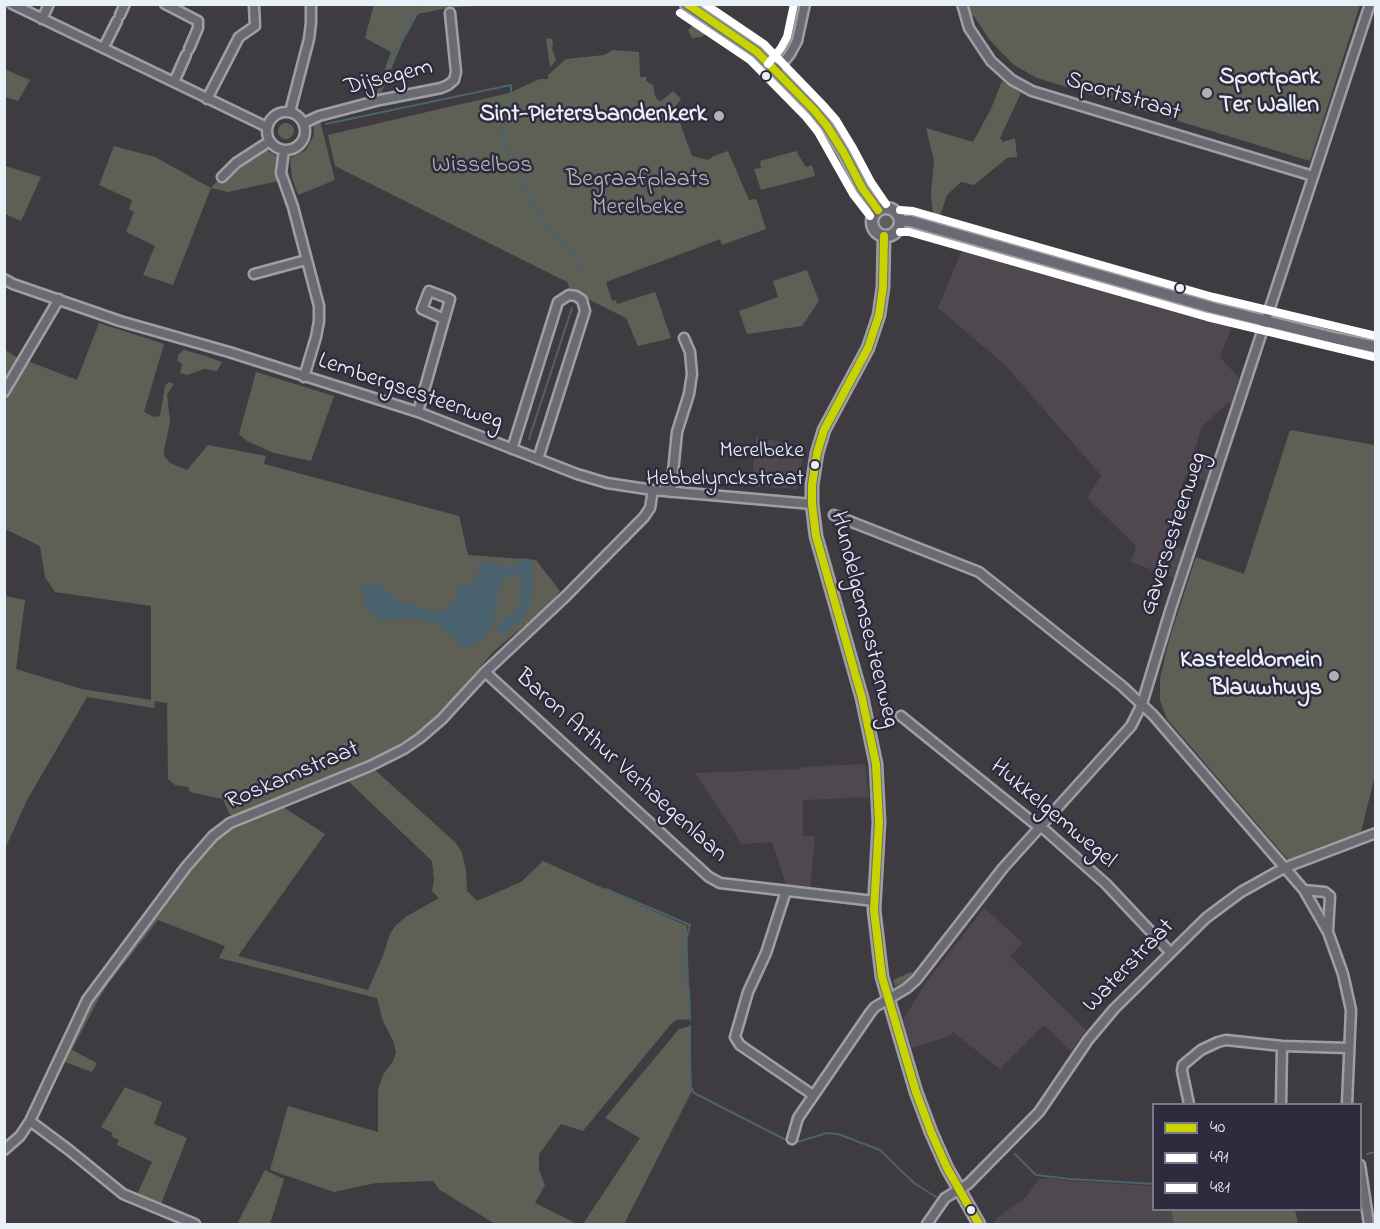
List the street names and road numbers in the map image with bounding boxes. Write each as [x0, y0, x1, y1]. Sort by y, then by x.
street label: Dijsegem [342, 54, 436, 104]
street label: Sportstraat [1062, 67, 1184, 129]
street label: Lembergsesteenweg [314, 348, 506, 438]
street label: Gaversesteenweg [1135, 449, 1215, 619]
street label: Hundelgemsesteenweg [822, 509, 904, 731]
street label: Baron Arthur Verhaegenlaan [508, 664, 732, 870]
street label: Roskamstraat [222, 736, 364, 818]
street label: Hukkelgemwegel [983, 754, 1121, 876]
street label: Waterstraat [1078, 914, 1182, 1020]

